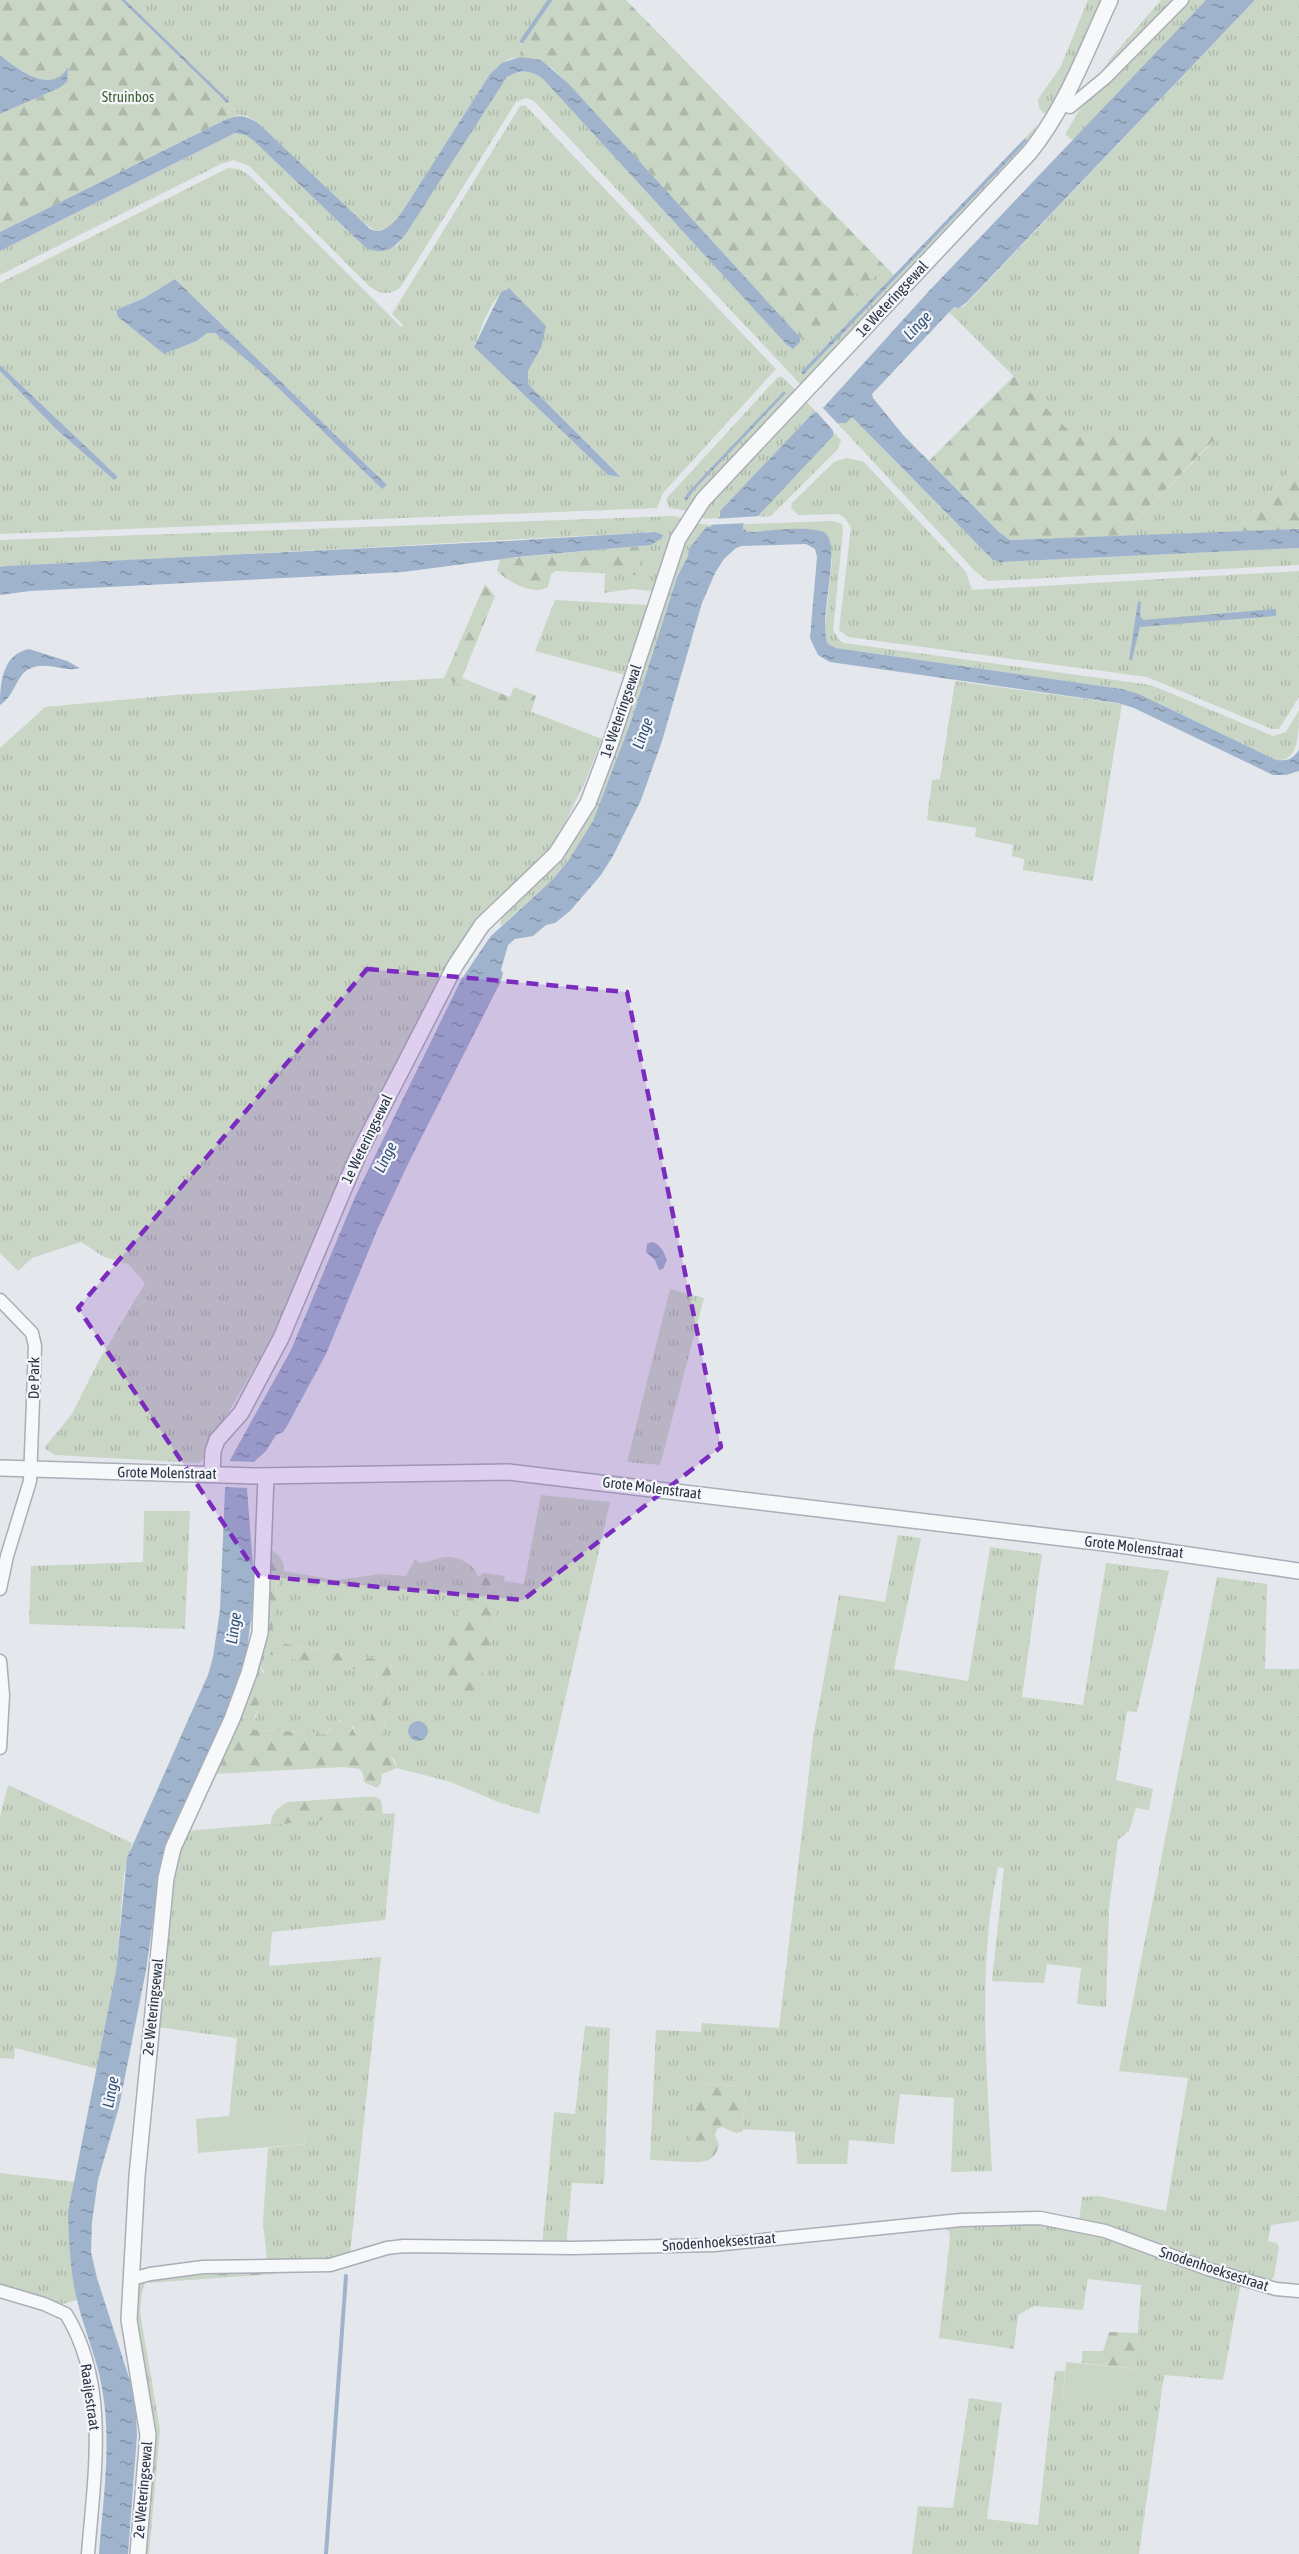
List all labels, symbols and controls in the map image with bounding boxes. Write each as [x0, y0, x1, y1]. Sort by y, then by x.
park label: Struinbos [102, 88, 154, 105]
street label: 1e Weteringsewal [852, 257, 931, 340]
water label: Linge [899, 307, 935, 344]
street label: 1e Weteringsewal [597, 662, 644, 760]
water label: Linge [628, 715, 657, 752]
street label: 1e Weteringsewal [338, 1091, 396, 1186]
water label: Linge [370, 1139, 401, 1176]
street label: De Park [25, 1356, 42, 1399]
street label: Grote Molenstraat [117, 1463, 217, 1482]
street label: Grote Molenstraat [602, 1473, 702, 1502]
street label: Grote Molenstraat [1084, 1532, 1184, 1561]
water label: Linge [222, 1611, 245, 1645]
street label: 2e Weteringsewal [139, 1958, 166, 2056]
water label: Linge [98, 2075, 123, 2110]
street label: Snodenhoeksestraat [662, 2229, 776, 2254]
street label: Snodenhoeksestraat [1157, 2243, 1271, 2294]
street label: Raaijestraat [77, 2362, 104, 2431]
street label: 2e Weteringsewal [130, 2441, 155, 2539]

